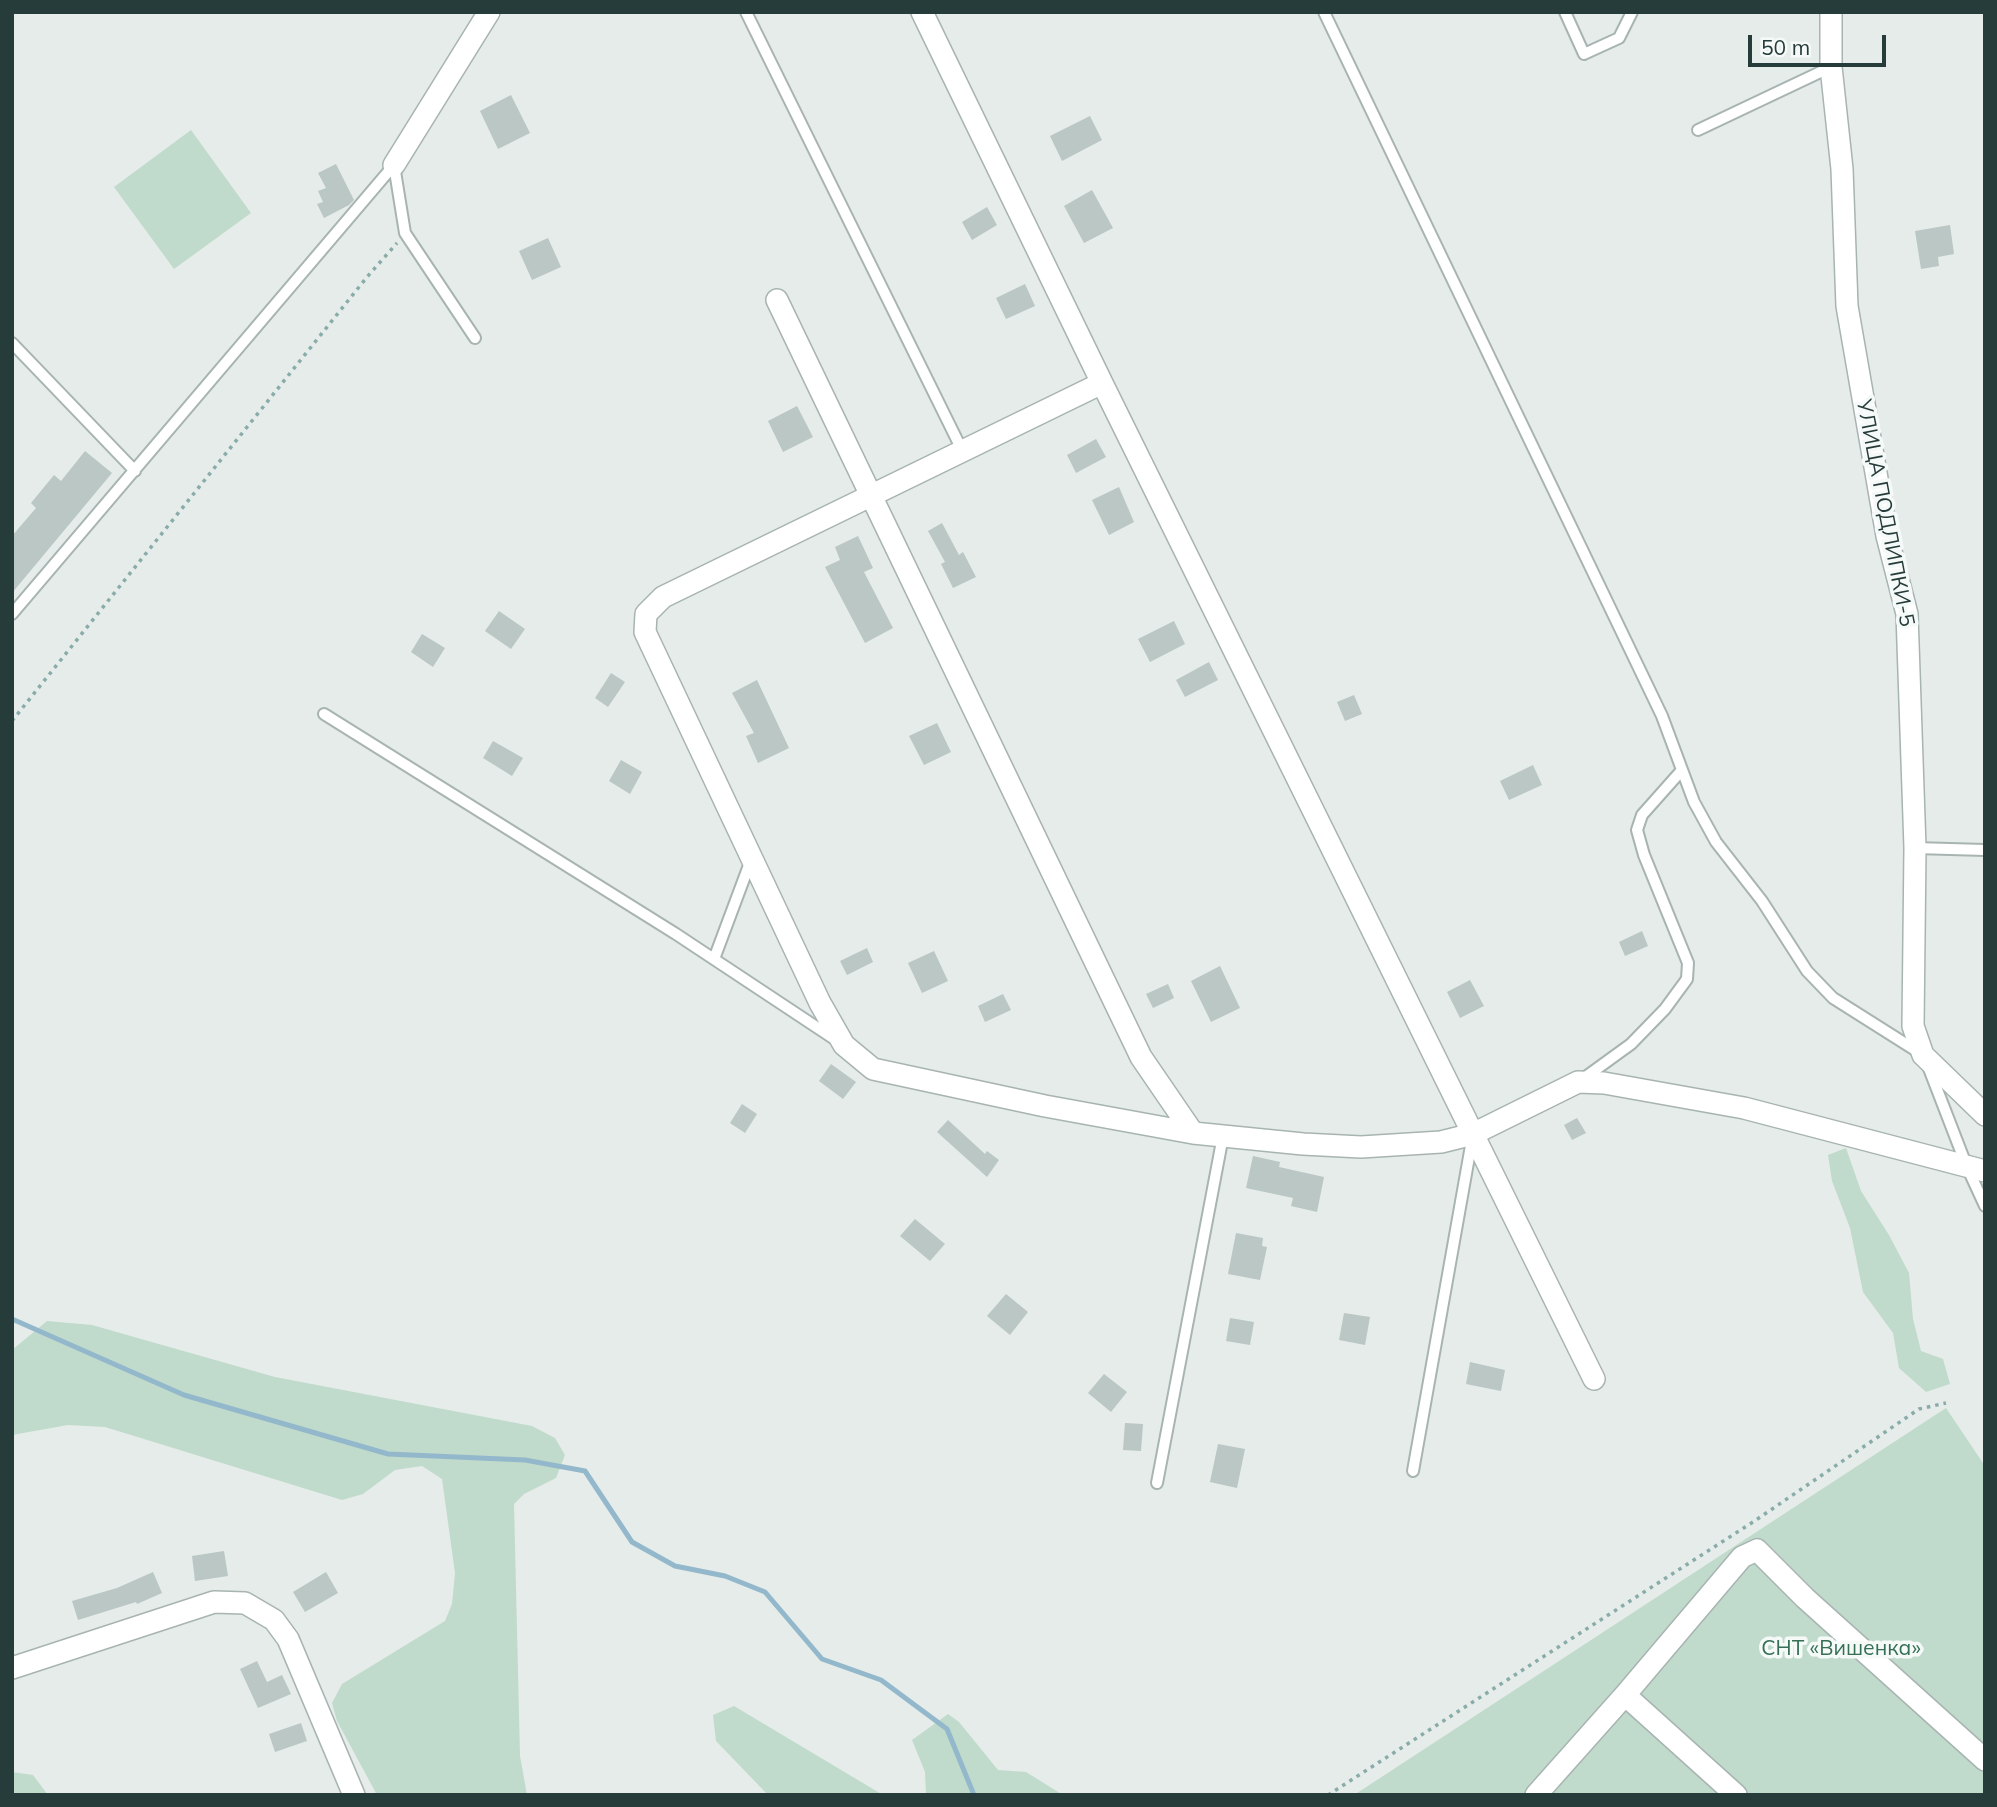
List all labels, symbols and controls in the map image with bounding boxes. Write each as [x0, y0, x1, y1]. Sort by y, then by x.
scale bar [1752, 21, 1890, 65]
text: 50 m [1761, 34, 1810, 60]
street label: УЛИЦА ПОДЛИПКИ-5 [1851, 397, 1919, 629]
park label: СНТ «Вишенка» [1761, 1636, 1921, 1662]

